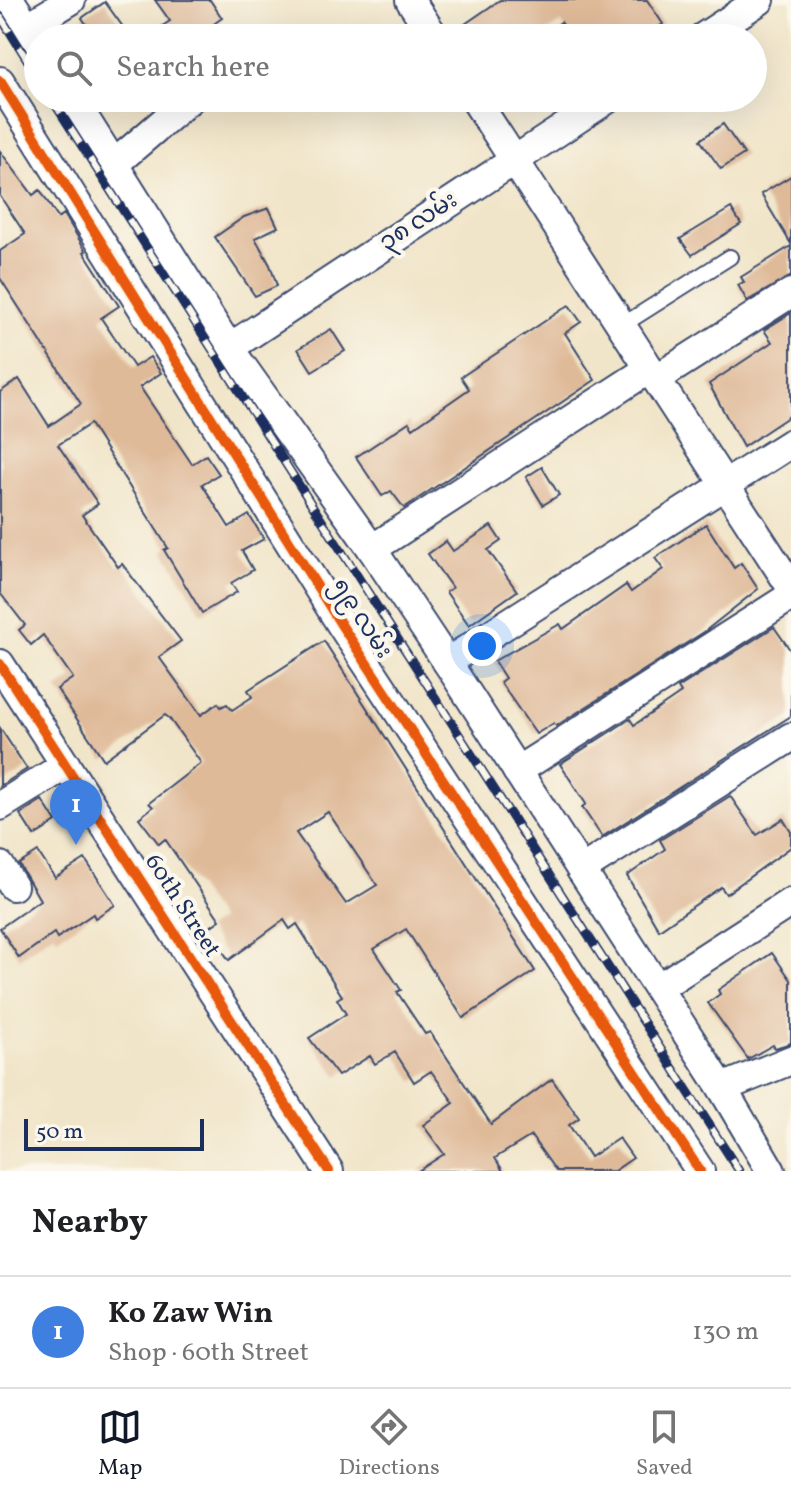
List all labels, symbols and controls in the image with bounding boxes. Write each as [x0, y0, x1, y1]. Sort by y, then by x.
search box [24, 24, 767, 112]
icon: search [52, 46, 96, 90]
text: Search here [116, 47, 270, 89]
street label: ၃၈ လမ်း [373, 183, 465, 260]
street label: ၅၉ လမ်း [322, 572, 401, 666]
your location [462, 626, 502, 666]
pin: 1 [50, 779, 102, 845]
street label: 60th Street [136, 848, 228, 964]
scale bar [24, 1115, 204, 1151]
text: 50 m [36, 1117, 83, 1148]
text: Nearby [32, 1200, 148, 1247]
text: Ko Zaw Win [108, 1293, 273, 1335]
text: 1 [53, 1314, 63, 1350]
text: 130 m [692, 1314, 759, 1350]
text: Shop · 60th Street [108, 1335, 309, 1371]
tab: Map [98, 1405, 142, 1484]
tab: Directions [339, 1405, 440, 1484]
tab: Saved [636, 1405, 693, 1484]

